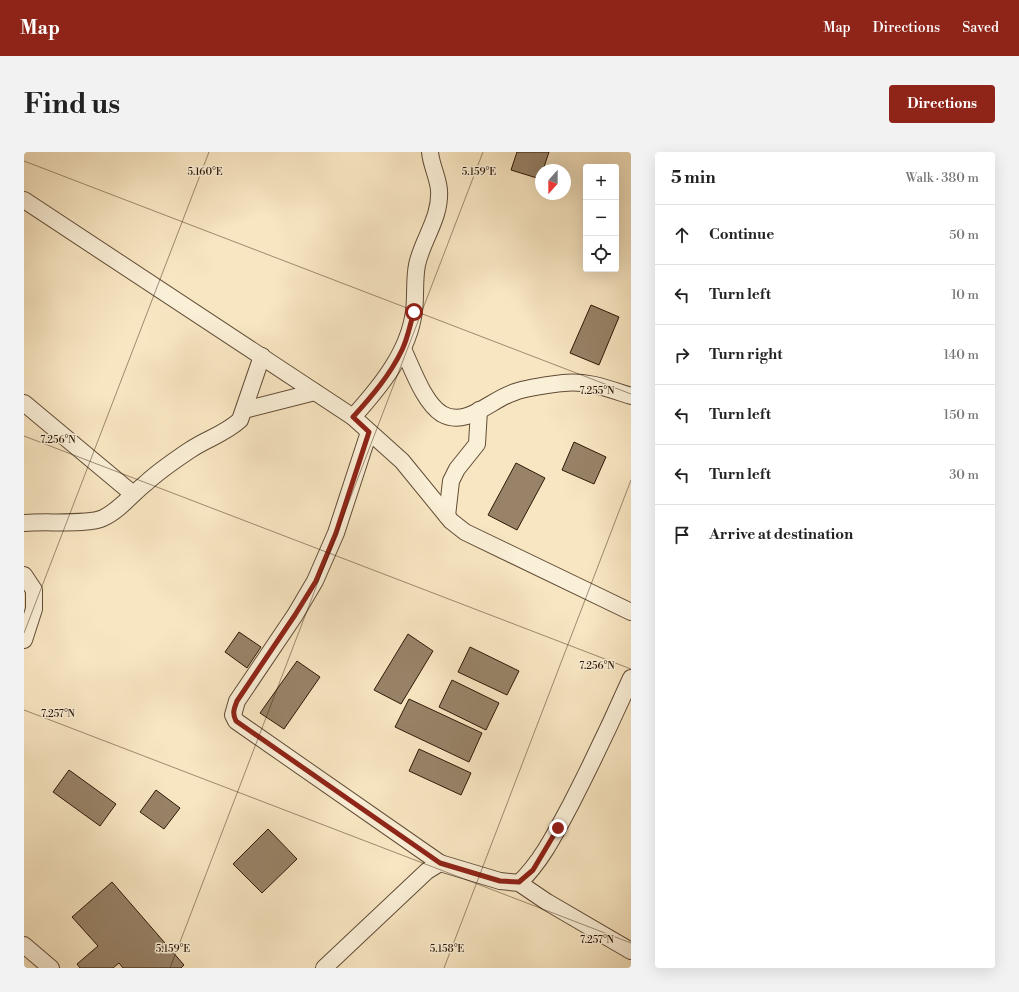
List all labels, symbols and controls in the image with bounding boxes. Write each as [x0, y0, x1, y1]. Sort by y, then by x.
text: Map [20, 16, 60, 40]
text: Map [823, 19, 851, 37]
text: Directions [873, 19, 940, 37]
text: Saved [962, 19, 999, 37]
button: Directions [889, 85, 995, 123]
text: Find us [24, 87, 120, 122]
north arrow [535, 164, 571, 200]
map controls [583, 164, 619, 272]
button: + [583, 164, 619, 200]
text: 5.160°E [187, 166, 223, 178]
text: 5.159°E [462, 166, 496, 178]
text: 5 min [671, 167, 716, 189]
text: Walk · 380 m [905, 170, 979, 186]
button: − [583, 200, 619, 236]
icon: ahead [671, 224, 693, 246]
text: Continue [709, 225, 774, 244]
text: 50 m [949, 227, 979, 243]
button: locate [583, 236, 619, 272]
icon: left [671, 284, 693, 306]
text: Turn left [709, 285, 771, 304]
text: 10 m [951, 287, 979, 303]
route start [405, 303, 423, 321]
icon: right [671, 344, 693, 366]
text: Turn right [709, 345, 783, 364]
text: 140 m [943, 347, 979, 363]
text: 7.255°N [580, 385, 615, 397]
icon: left [671, 404, 693, 426]
text: Turn left [709, 405, 771, 424]
text: 150 m [944, 407, 979, 423]
text: 7.256°N [40, 434, 76, 446]
icon: left [671, 464, 693, 486]
text: Turn left [709, 465, 771, 484]
text: 30 m [949, 467, 979, 483]
icon: arrive [671, 524, 693, 546]
text: Arrive at destination [709, 525, 853, 544]
text: 7.256°N [579, 660, 615, 672]
text: 7.257°N [41, 708, 76, 720]
route end [549, 819, 567, 837]
text: 7.257°N [580, 934, 615, 946]
text: 5.159°E [156, 943, 190, 955]
text: 5.158°E [430, 943, 464, 955]

